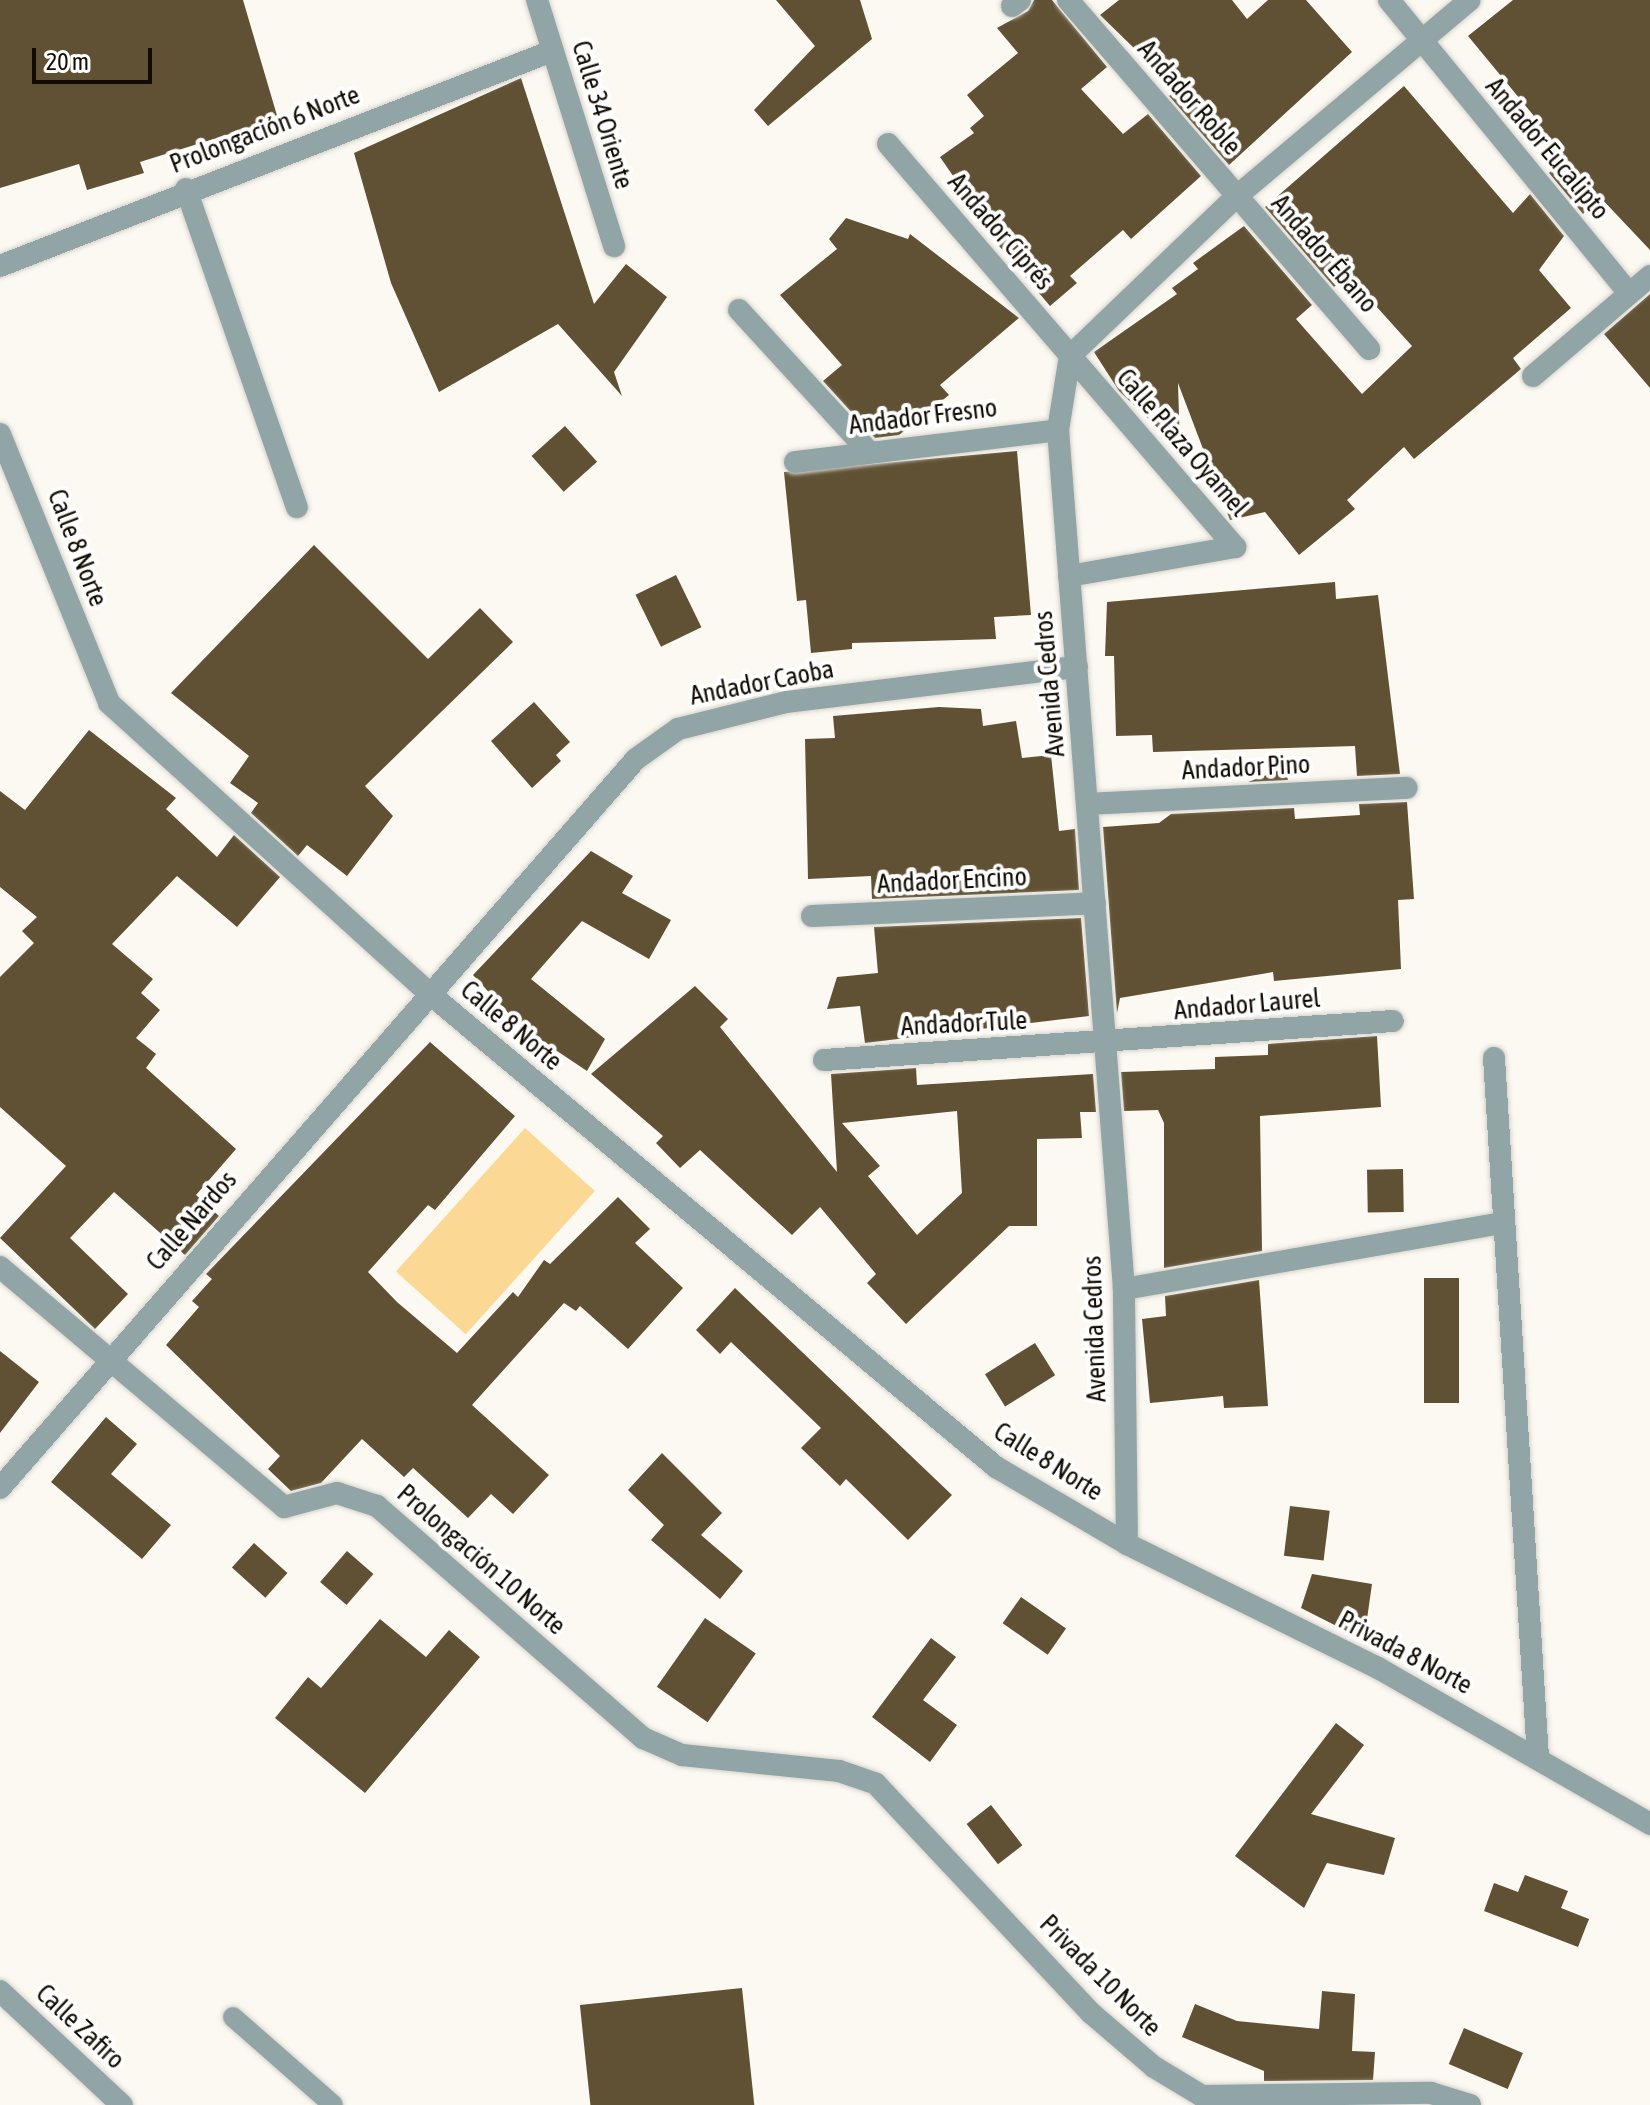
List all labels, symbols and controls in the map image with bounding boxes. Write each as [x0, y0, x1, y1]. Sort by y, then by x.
scale bar [36, 32, 156, 82]
street label: Andador Roble [1131, 34, 1247, 162]
street label: Calle 34 Oriente [565, 37, 639, 193]
text: 20 m [46, 48, 89, 75]
street label: Andador Eucalipto [1479, 72, 1615, 226]
street label: Prolongación 6 Norte [166, 79, 364, 181]
street label: Andador Ciprés [941, 167, 1059, 297]
street label: Andador Ébano [1264, 189, 1384, 319]
street label: Calle Plaza Oyamel [1110, 363, 1254, 523]
street label: Andador Fresno [847, 392, 999, 442]
street label: Calle 8 Norte [40, 485, 114, 611]
street label: Avenida Cedros [1028, 610, 1072, 758]
street label: Andador Caoba [687, 654, 837, 712]
street label: Andador Pino [1181, 749, 1311, 787]
street label: Andador Encino [876, 862, 1028, 900]
street label: Calle 8 Norte [454, 975, 568, 1077]
street label: Andador Laurel [1173, 983, 1321, 1027]
street label: Andador Tule [900, 1005, 1028, 1043]
street label: Calle Nardos [140, 1165, 244, 1277]
street label: Avenida Cedros [1077, 1255, 1113, 1403]
street label: Calle 8 Norte [988, 1416, 1108, 1508]
street label: Prolongación 10 Norte [390, 1478, 572, 1642]
street label: Privada 8 Norte [1333, 1605, 1477, 1701]
street label: Privada 10 Norte [1033, 1909, 1167, 2043]
street label: Calle Zafiro [29, 1978, 131, 2076]

